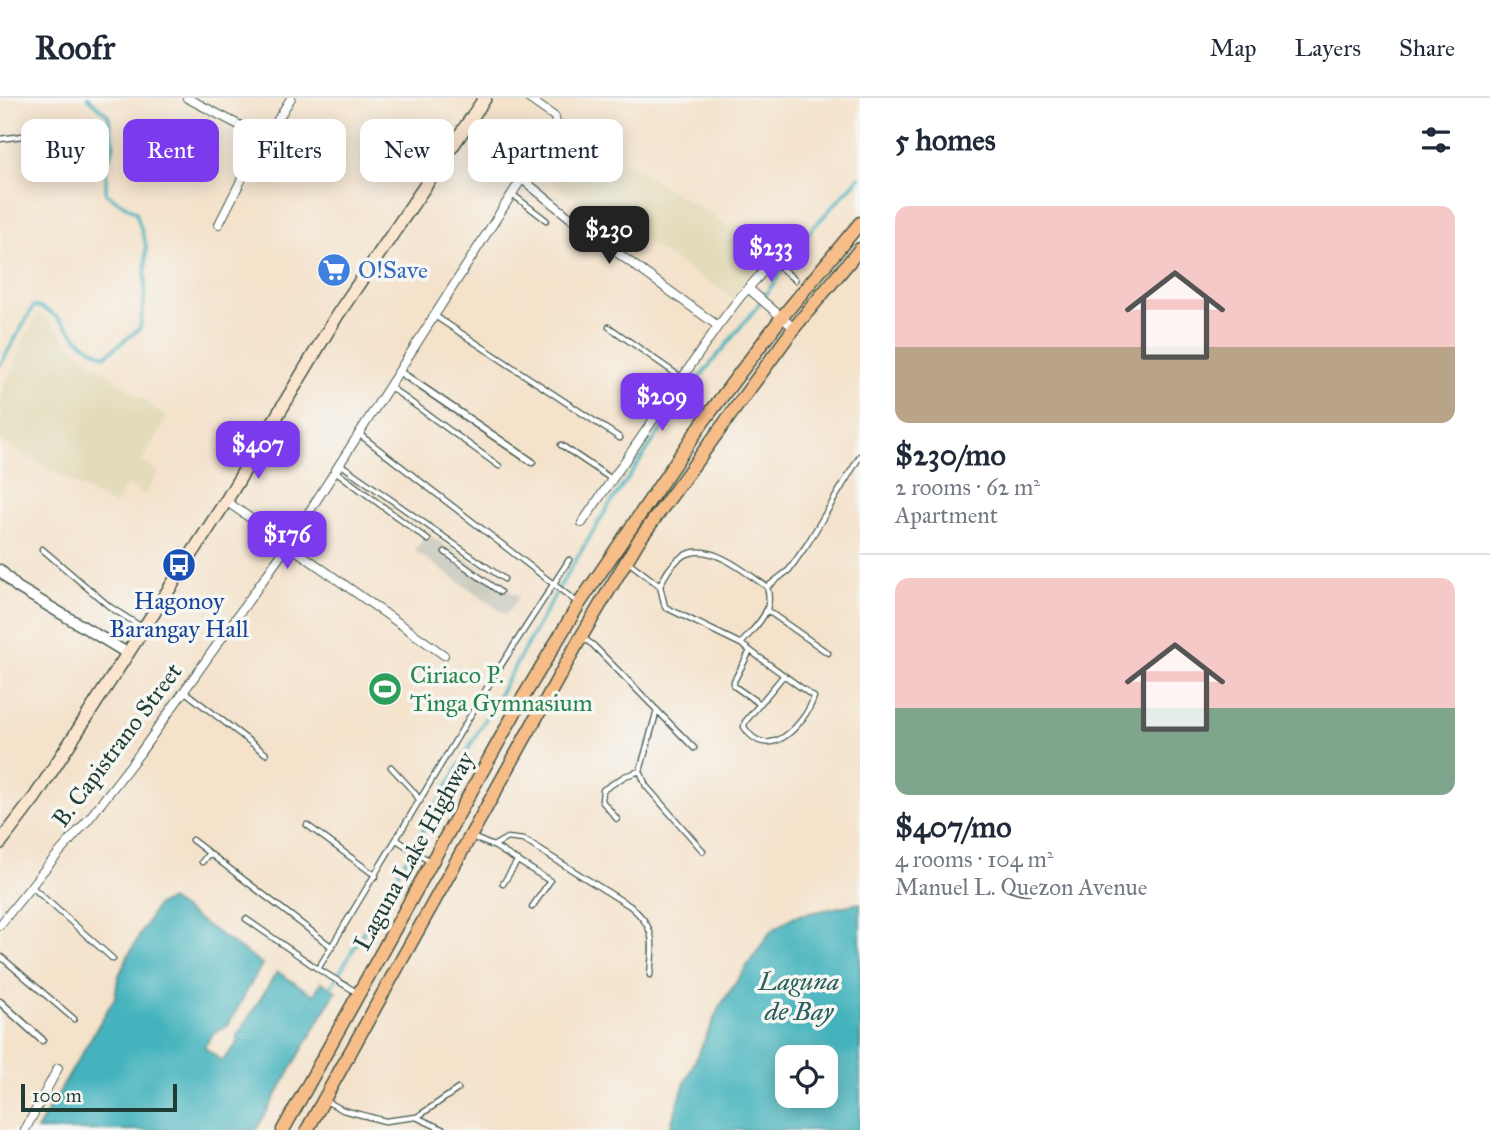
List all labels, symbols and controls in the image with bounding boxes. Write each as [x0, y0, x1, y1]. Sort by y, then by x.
text: Roofr [35, 28, 115, 68]
text: Map [1210, 33, 1257, 63]
text: Layers [1295, 33, 1361, 63]
text: Share [1399, 33, 1455, 63]
chip: Buy [21, 119, 109, 182]
chip: Rent [123, 119, 219, 182]
chip: Filters [233, 119, 346, 182]
chip: New [360, 119, 454, 182]
chip: Apartment [468, 119, 623, 182]
icon: filters [1417, 121, 1455, 159]
text: 5 homes [895, 122, 996, 158]
pin: $230 [568, 206, 650, 266]
text: $230 [585, 215, 633, 243]
pin: $233 [730, 225, 812, 284]
text: $233 [749, 233, 793, 261]
supermarket icon: O!Save [315, 251, 353, 289]
icon: home [1112, 252, 1238, 378]
place label: O!Save [358, 255, 428, 285]
pin: $209 [621, 374, 703, 433]
text: $209 [637, 382, 687, 410]
pin: $407 [217, 422, 299, 481]
text: $407 [232, 430, 284, 458]
text: $230/mo [895, 437, 1006, 473]
text: 2 rooms · 62 m² [895, 473, 1040, 501]
text: Apartment [895, 501, 998, 529]
pin: $176 [246, 512, 328, 571]
text: $176 [264, 520, 310, 548]
bus stop icon: Hagonoy Barangay Hall [160, 546, 198, 584]
place label: Hagonoy Barangay Hall [109, 586, 249, 644]
icon: home [1112, 624, 1238, 750]
street label: B. Capistrano Street [46, 657, 189, 833]
place label: Ciriaco P. Tinga Gymnasium [410, 660, 593, 718]
sports icon: Ciriaco P. Tinga Gymnasium [366, 670, 404, 708]
street label: Laguna Lake Highway [347, 746, 481, 956]
text: $407/mo [895, 809, 1012, 845]
text: 4 rooms · 104 m² [895, 845, 1054, 873]
text: Manuel L. Quezon Avenue [895, 873, 1147, 901]
water label: Laguna de Bay [758, 965, 839, 1027]
map controls [775, 1045, 838, 1108]
button: locate [775, 1045, 838, 1108]
scale bar [21, 1081, 177, 1113]
text: 100 m [32, 1084, 82, 1107]

